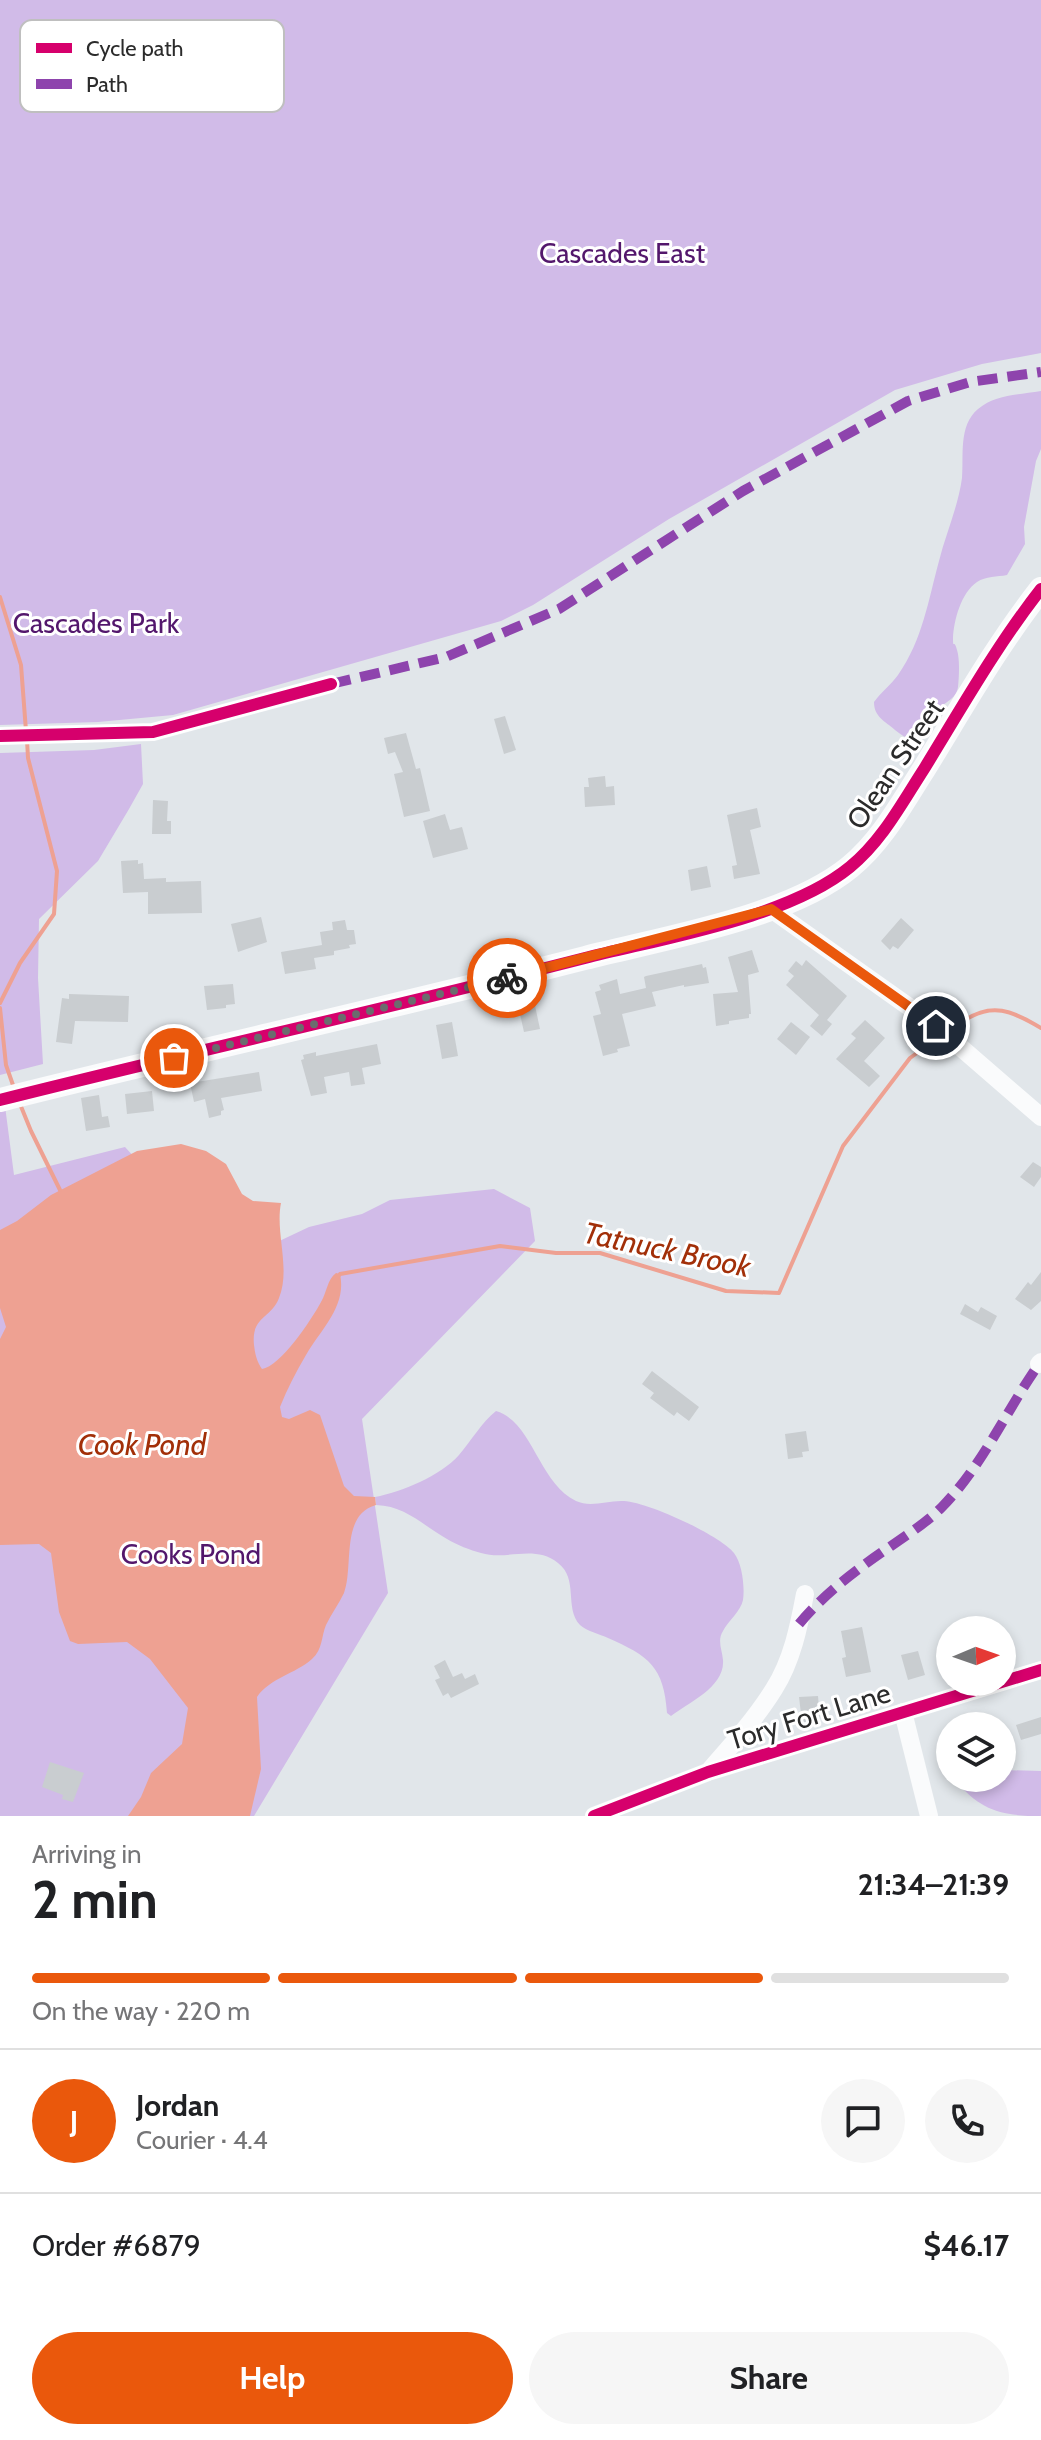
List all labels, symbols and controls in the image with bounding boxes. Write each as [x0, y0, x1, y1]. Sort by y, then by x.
legend [20, 20, 284, 112]
text: Cycle path [86, 35, 184, 62]
text: Path [86, 71, 128, 98]
park label: Cascades East [539, 236, 705, 270]
park label: Cascades Park [13, 606, 180, 640]
street label: Olean Street [839, 692, 951, 836]
courier [467, 938, 547, 1018]
icon: bike [485, 956, 529, 1000]
pin [902, 992, 970, 1060]
icon: home [914, 1004, 958, 1048]
pin [140, 1024, 208, 1092]
icon: bag [152, 1036, 196, 1080]
water label: Tatnuck Brook [580, 1214, 755, 1285]
water label: Cook Pond [78, 1426, 208, 1463]
park label: Cooks Pond [121, 1537, 261, 1571]
north arrow [936, 1616, 1016, 1696]
map controls [936, 1616, 1016, 1792]
street label: Tory Fort Lane [724, 1675, 894, 1757]
button: layers [936, 1712, 1016, 1792]
text: Arriving in [32, 1838, 142, 1870]
text: 21:34–21:39 [858, 1866, 1009, 1903]
text: 2 min [32, 1868, 158, 1931]
text: On the way · 220 m [32, 1995, 250, 2027]
button: chat [821, 2079, 905, 2163]
button: phone [925, 2079, 1009, 2163]
text: Jordan [136, 2087, 219, 2124]
text: J [70, 2103, 78, 2140]
text: Courier · 4.4 [136, 2124, 268, 2156]
text: Order #6879 [32, 2227, 201, 2264]
text: $46.17 [924, 2227, 1009, 2264]
button: Help [32, 2332, 513, 2424]
button: Share [529, 2332, 1009, 2424]

